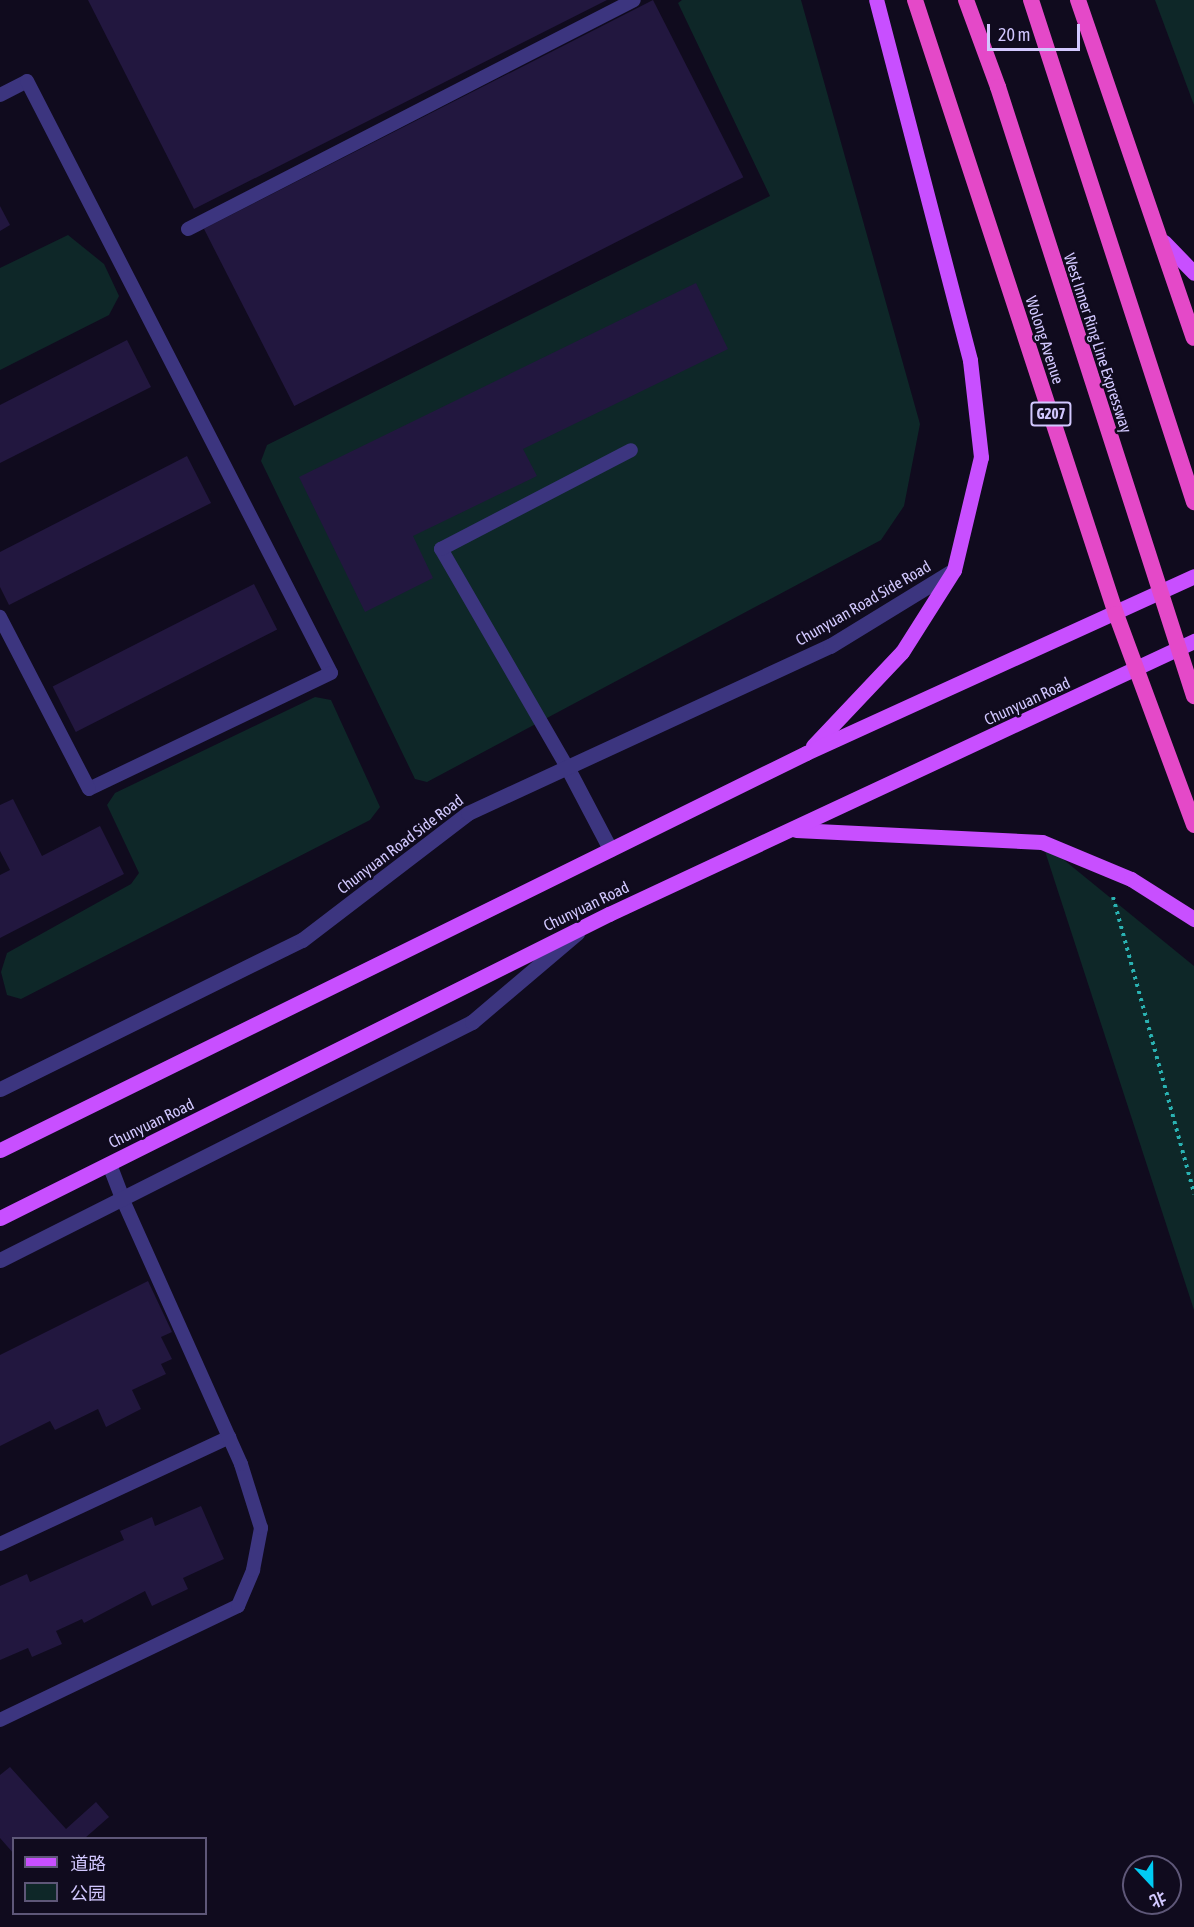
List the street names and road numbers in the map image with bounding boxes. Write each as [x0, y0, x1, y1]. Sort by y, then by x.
street label: West Inner Ring Line Expressway [1060, 251, 1136, 435]
street label: Wolong Avenue [1022, 294, 1068, 386]
road number: G207 [1030, 402, 1072, 426]
street label: Chunyuan Road Side Road [792, 556, 934, 650]
street label: Chunyuan Road [981, 673, 1073, 729]
street label: Chunyuan Road Side Road [333, 790, 467, 898]
street label: Chunyuan Road [540, 877, 632, 935]
street label: Chunyuan Road [105, 1094, 197, 1152]

